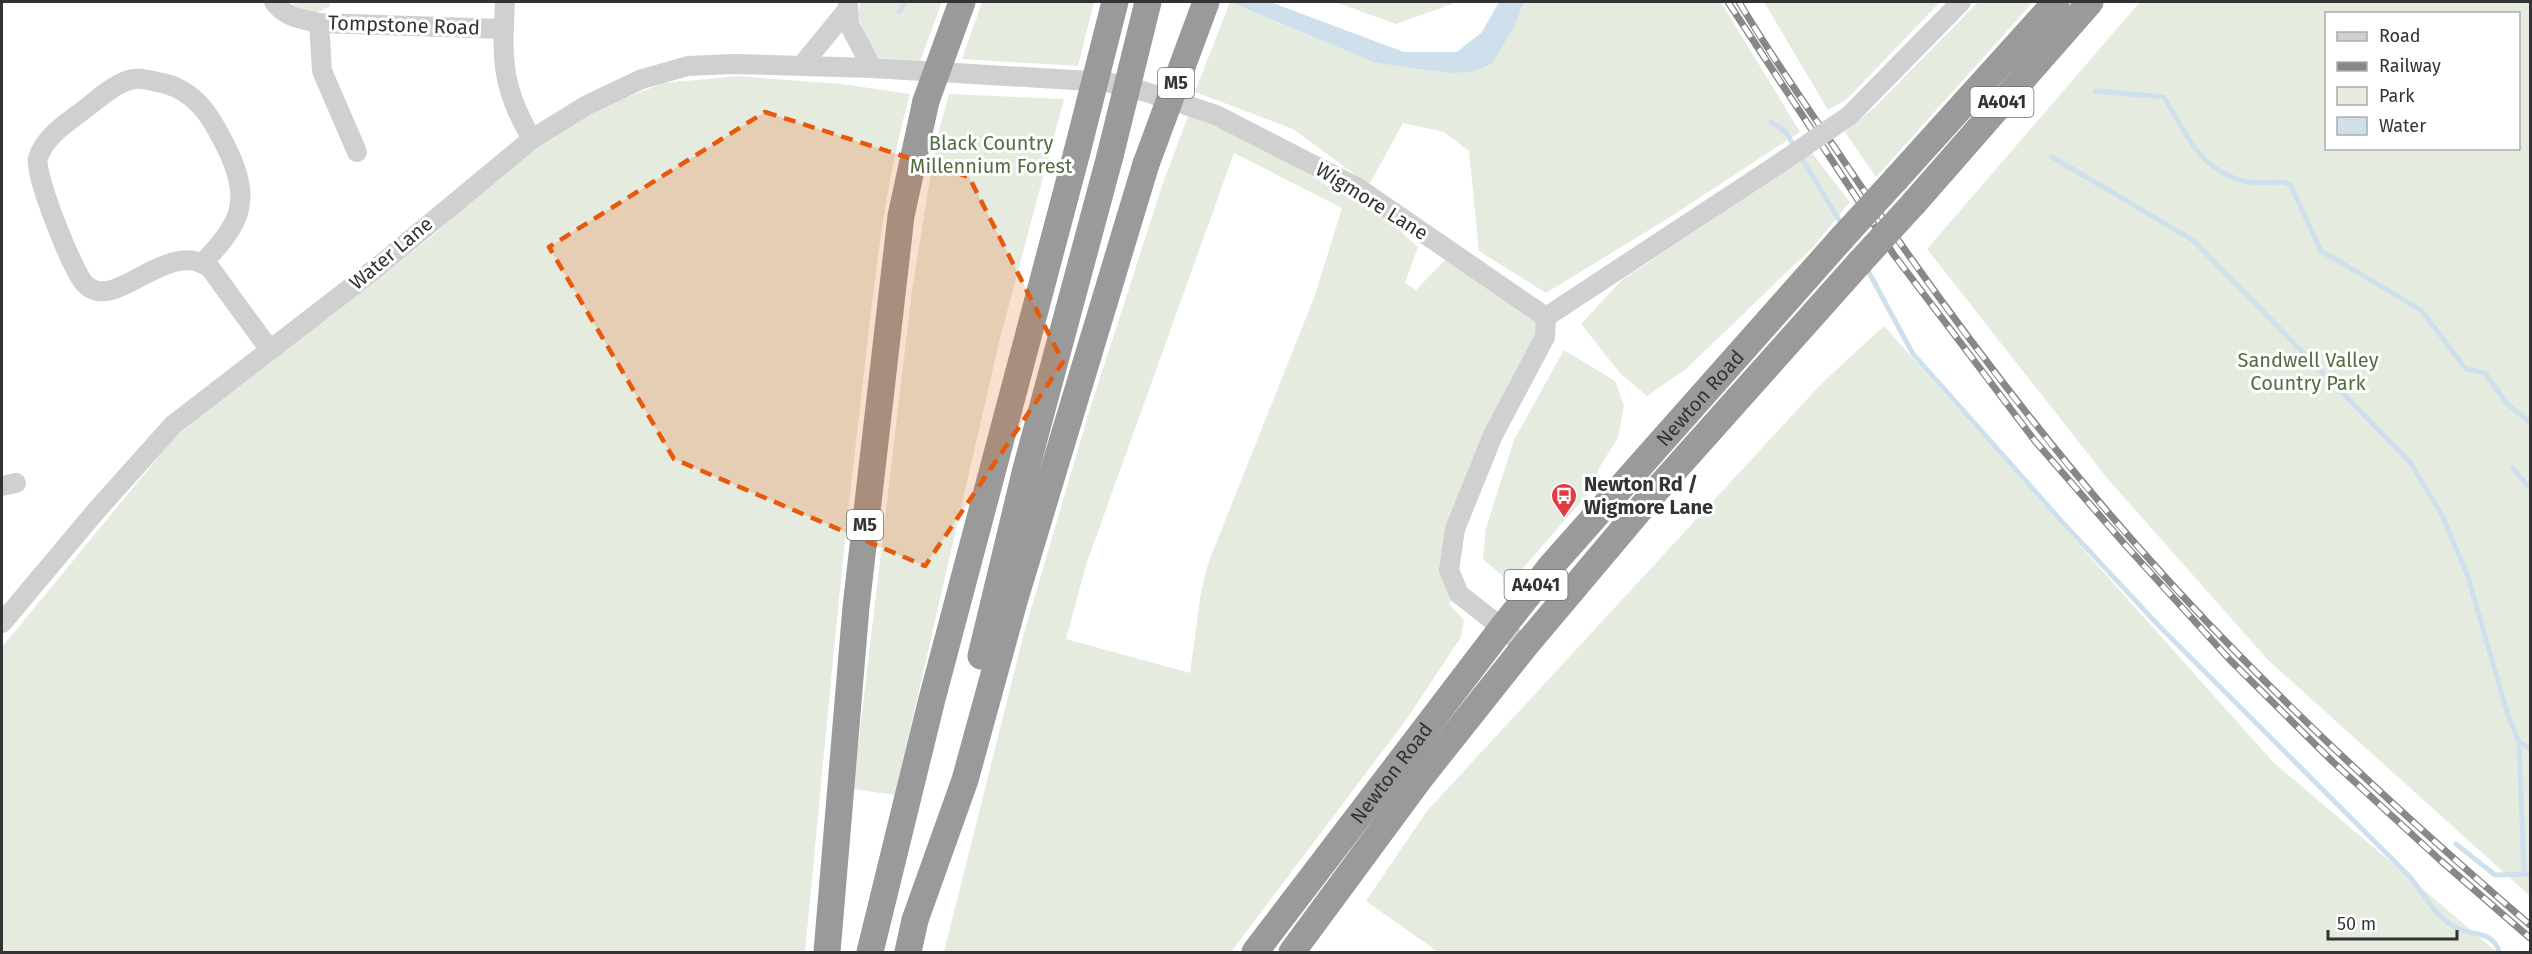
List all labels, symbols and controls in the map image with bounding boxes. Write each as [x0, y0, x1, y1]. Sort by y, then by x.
street label: Tompstone Road [328, 10, 480, 40]
legend [2325, 12, 2520, 150]
text: Road [2379, 25, 2421, 47]
text: Railway [2379, 55, 2441, 77]
road number: M5 [1158, 68, 1194, 98]
text: Park [2379, 85, 2415, 107]
road number: A4041 [1970, 87, 2034, 117]
text: Water [2379, 115, 2426, 137]
park label: Black Country Millennium Forest [910, 131, 1073, 178]
street label: Wigmore Lane [1311, 157, 1433, 245]
street label: Water Lane [345, 211, 437, 295]
street label: Newton Road [1651, 345, 1749, 451]
park label: Sandwell Valley Country Park [2238, 348, 2379, 395]
place label: Newton Rd / Wigmore Lane [1584, 472, 1713, 519]
bus stop icon: Newton Rd / Wigmore Lane [1549, 481, 1579, 519]
road number: M5 [847, 510, 883, 540]
road number: A4041 [1504, 570, 1568, 600]
street label: Newton Road [1345, 718, 1438, 828]
scale bar [2328, 903, 2457, 941]
text: 50 m [2337, 913, 2376, 935]

